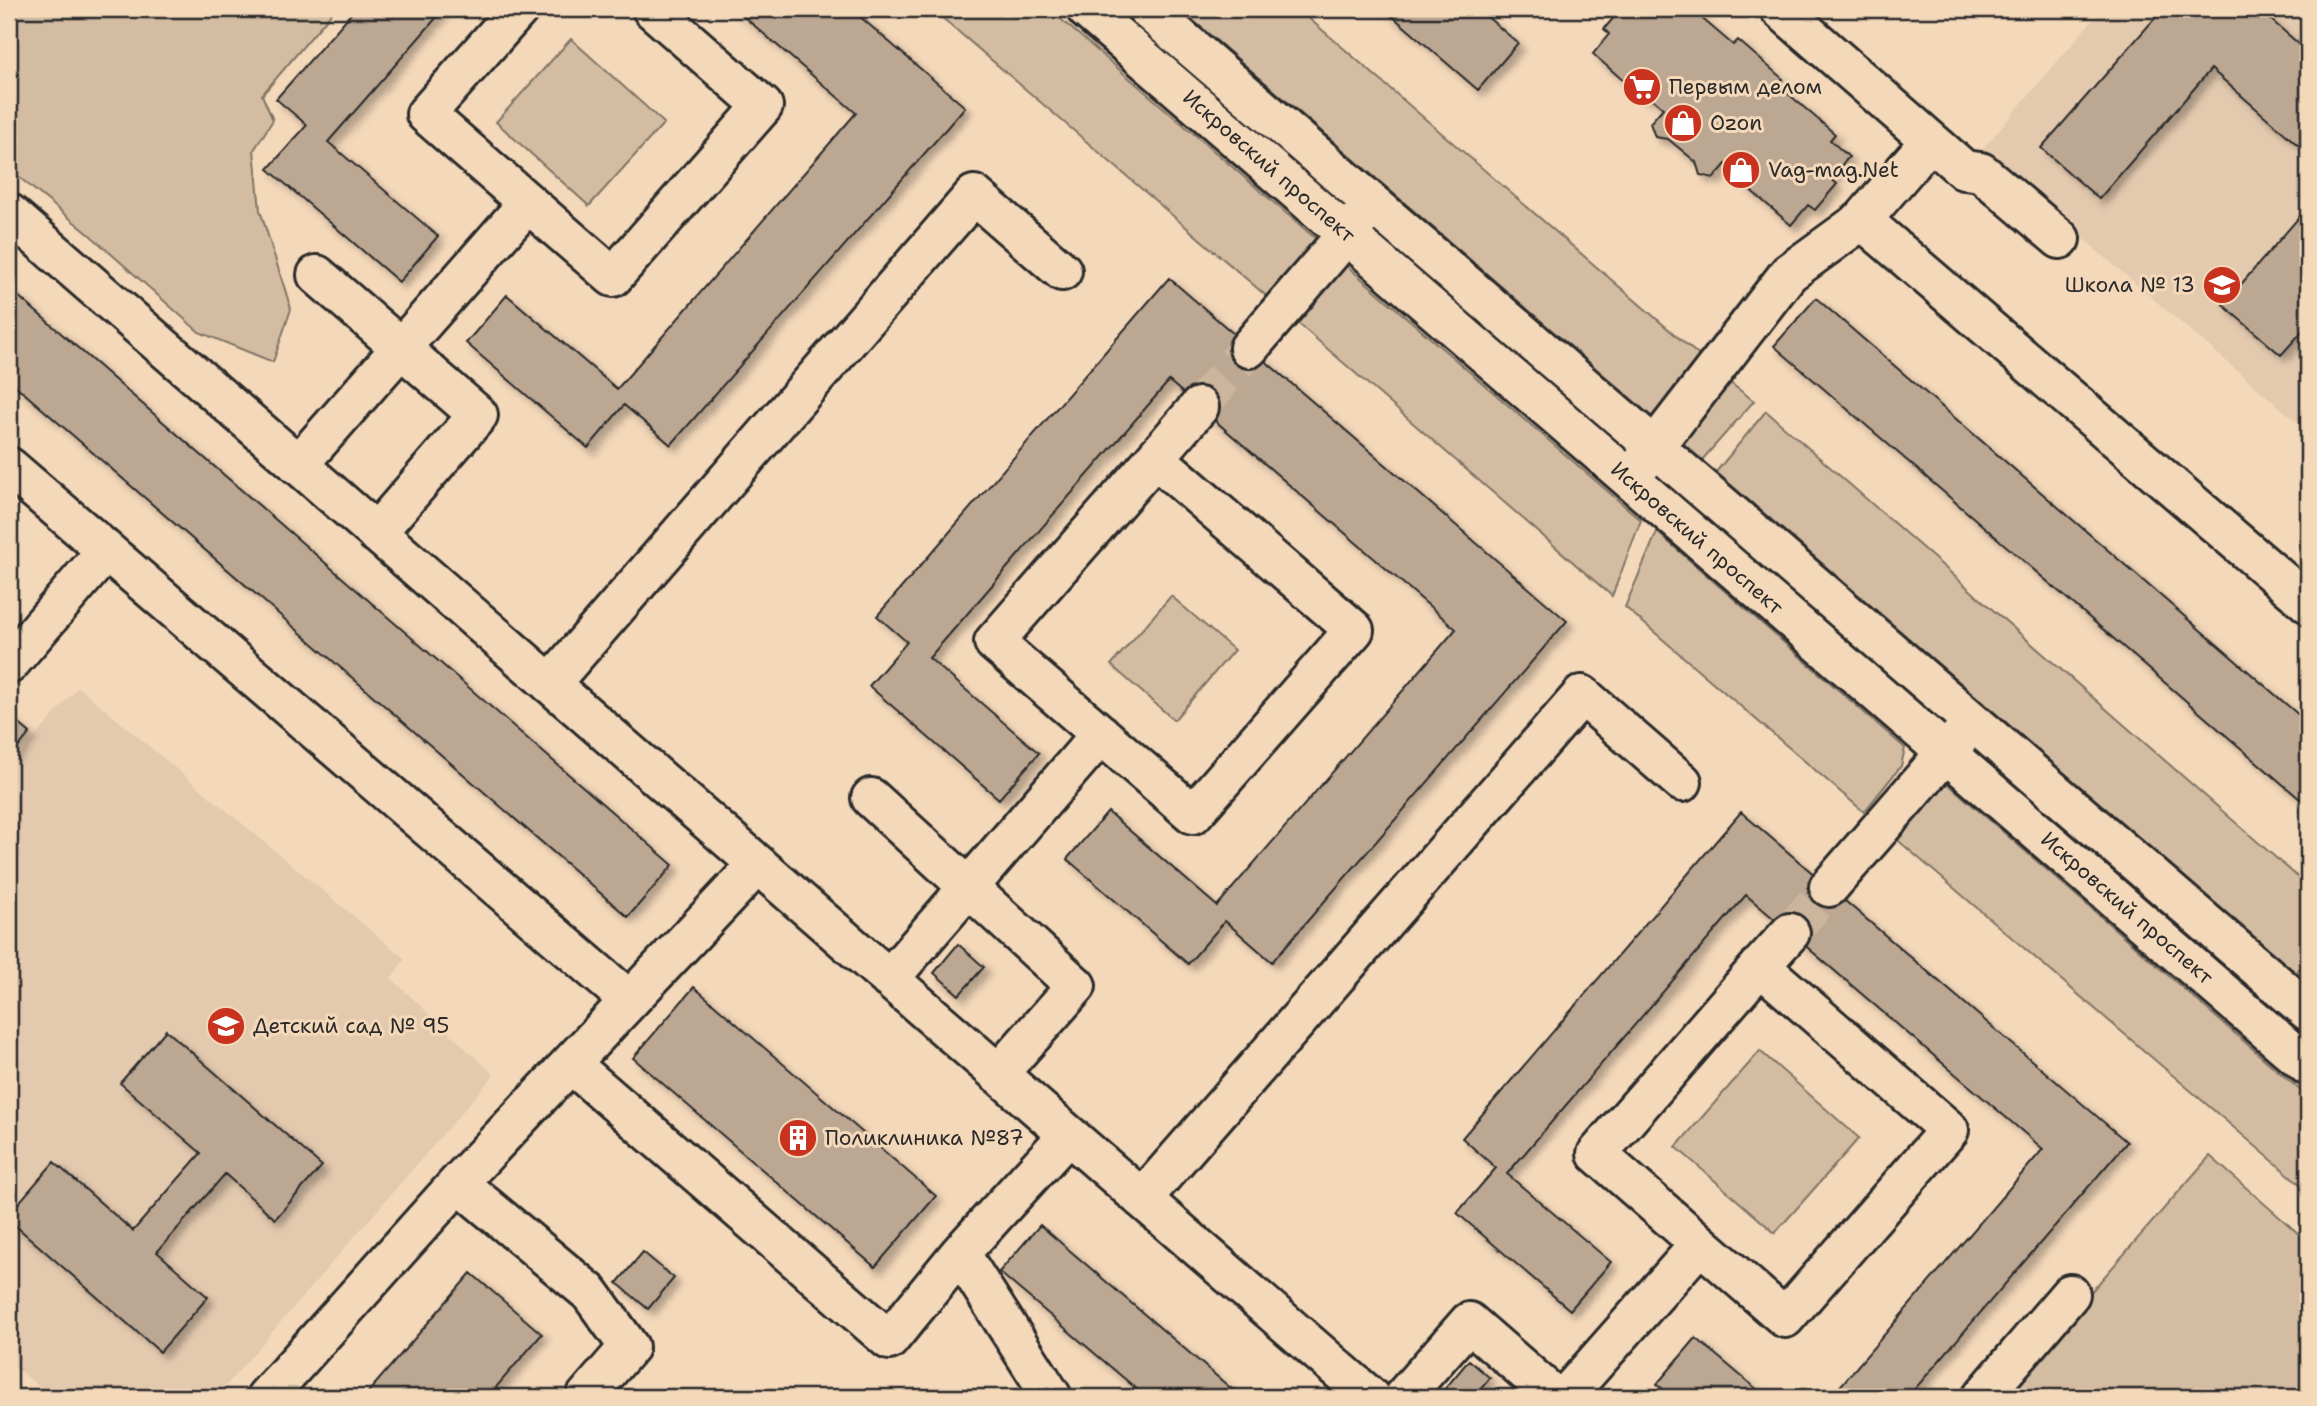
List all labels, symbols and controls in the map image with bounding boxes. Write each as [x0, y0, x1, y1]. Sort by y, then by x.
supermarket icon: Первым делом [1621, 66, 1663, 108]
place label: Первым делом [1669, 73, 1822, 101]
street label: Искровский проспект [1177, 83, 1361, 249]
shop icon: Ozon [1662, 102, 1704, 144]
place label: Ozon [1710, 109, 1762, 137]
shop icon: Vag-mag.Net [1720, 149, 1762, 191]
place label: Vag-mag.Net [1768, 156, 1899, 184]
school or university icon: Школа № 13 [2201, 264, 2243, 306]
place label: Школа № 13 [2065, 271, 2195, 299]
street label: Искровский проспект [1605, 455, 1789, 621]
street label: Искровский проспект [2035, 825, 2219, 991]
school or university icon: Детский сад № 95 [205, 1005, 247, 1047]
place label: Детский сад № 95 [253, 1012, 449, 1040]
building icon: Поликлиника №87 [777, 1117, 819, 1159]
place label: Поликлиника №87 [825, 1124, 1024, 1152]

